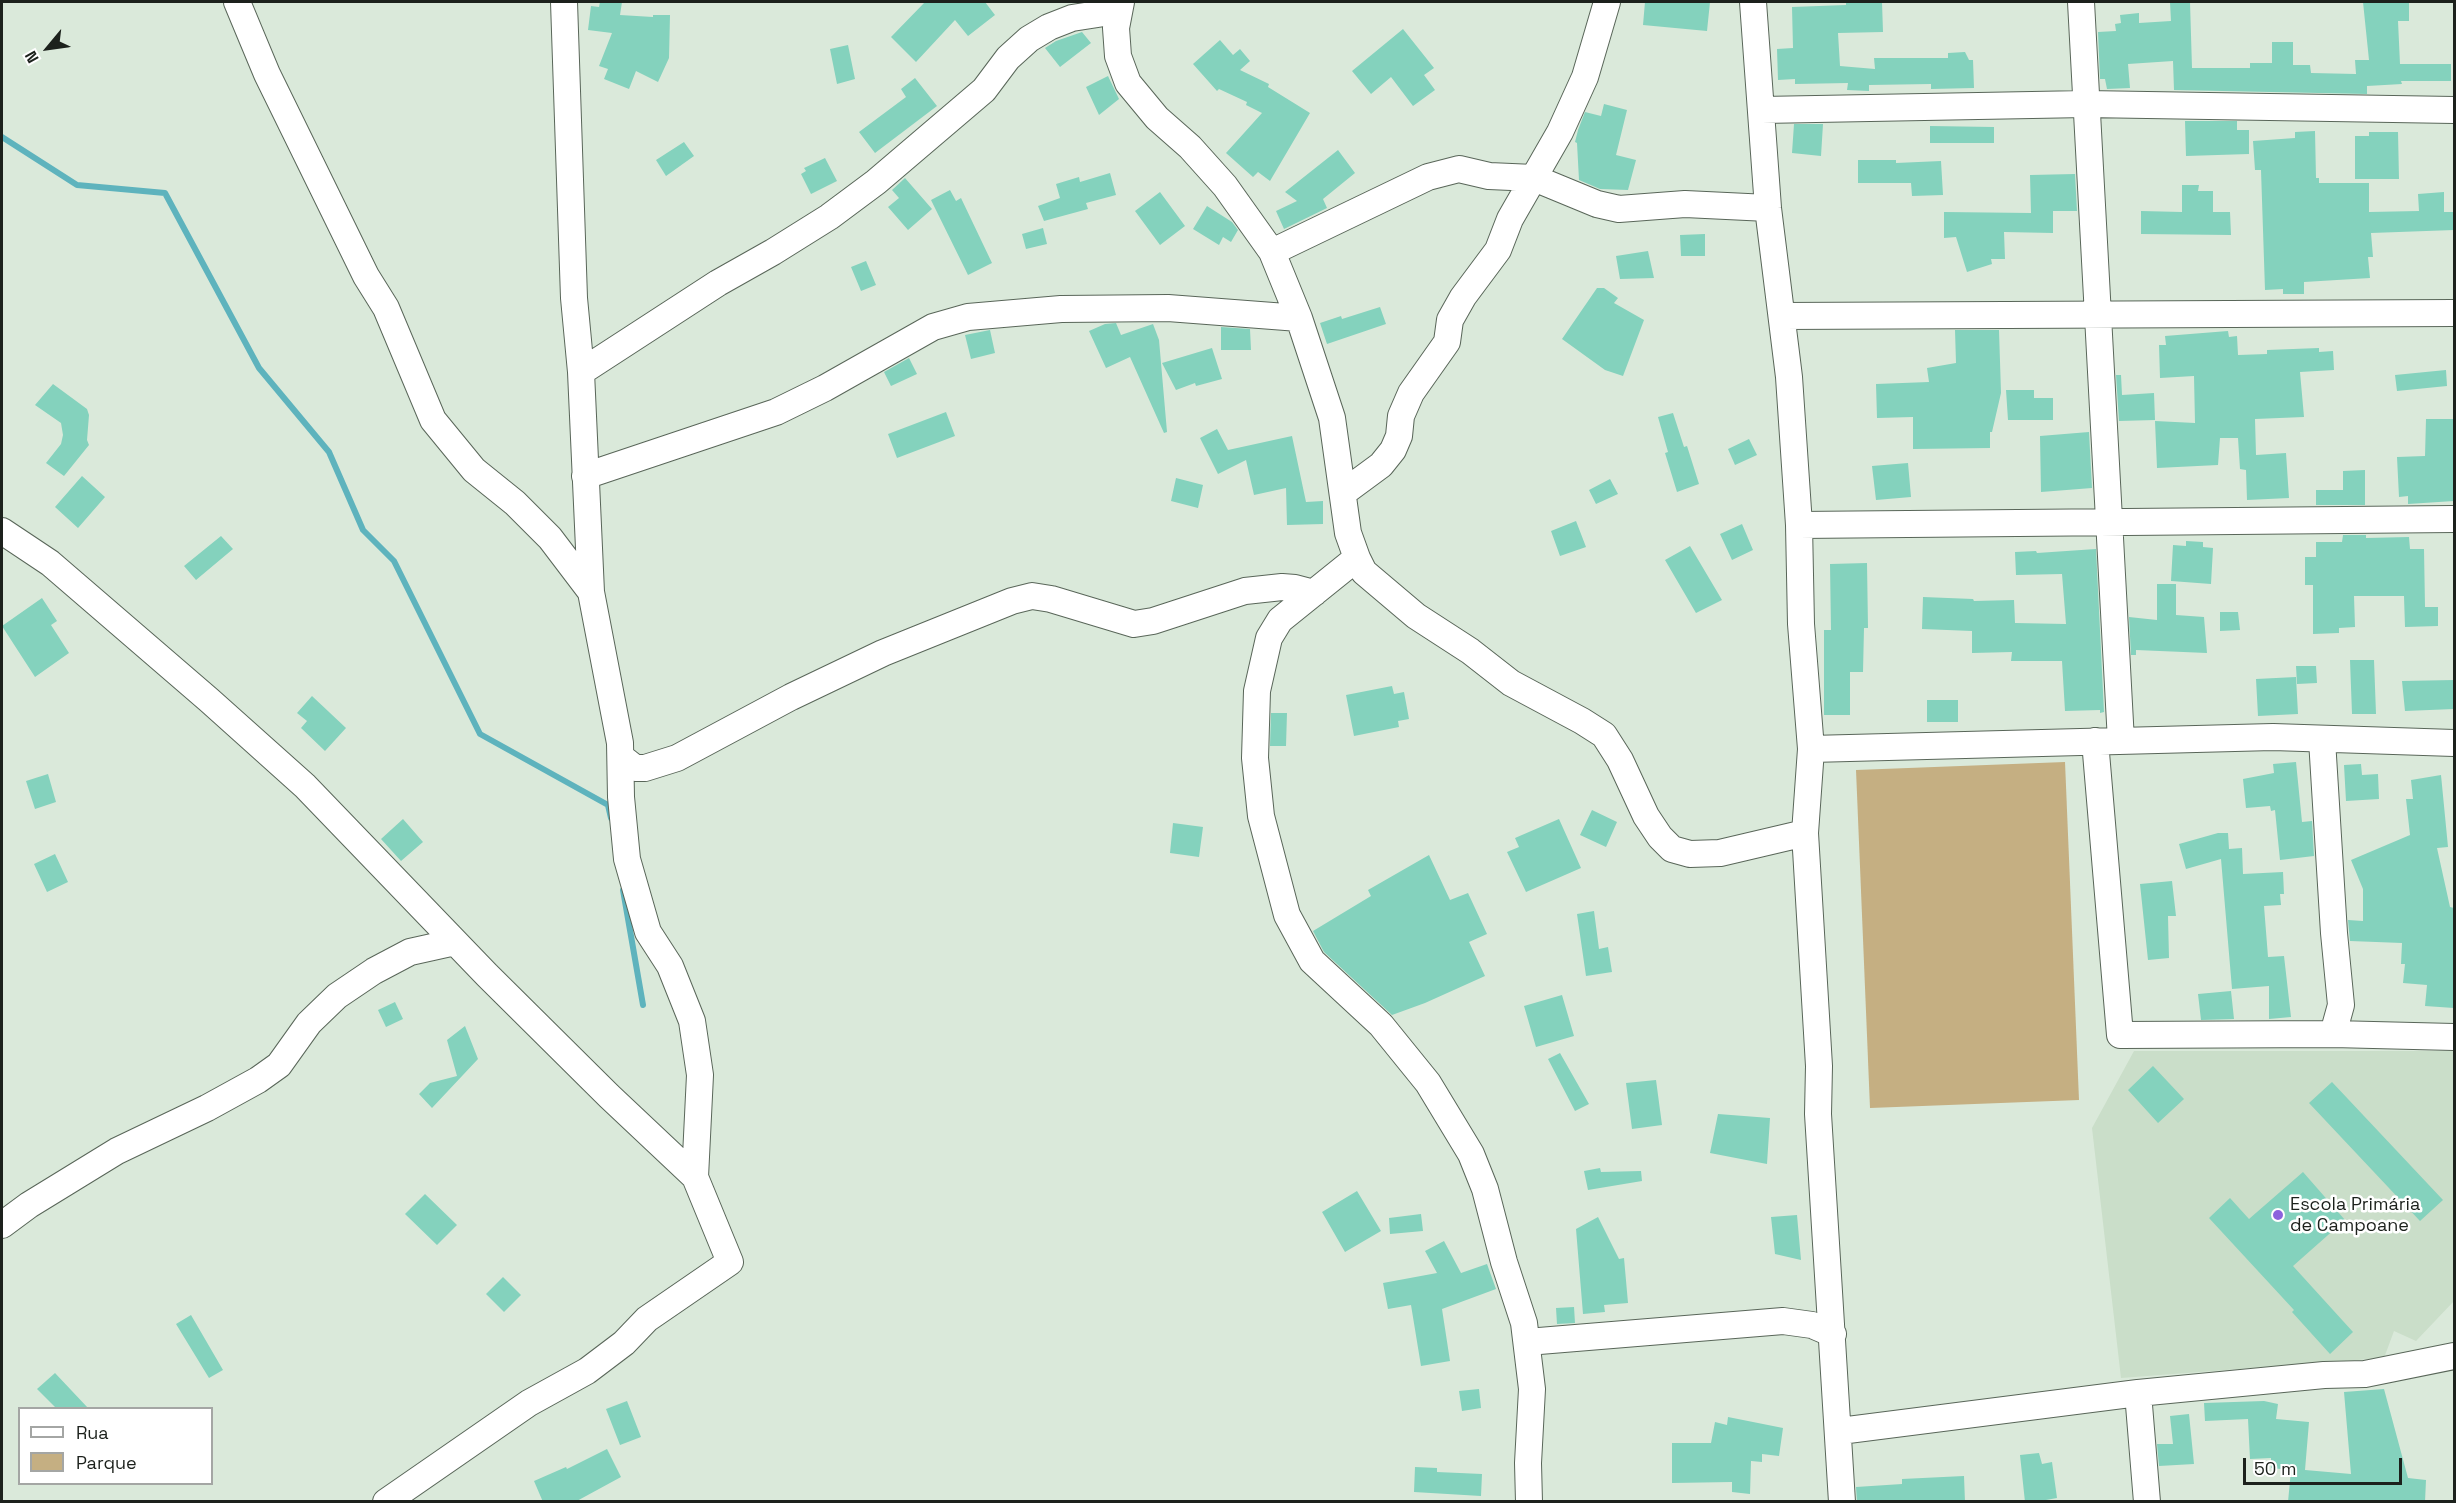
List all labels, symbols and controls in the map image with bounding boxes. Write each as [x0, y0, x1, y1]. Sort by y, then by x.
north arrow [18, 18, 78, 78]
text: N [20, 47, 44, 67]
place label: Escola Primária de Campoane [2290, 1194, 2420, 1236]
marker: Escola Primária de Campoane [2271, 1208, 2285, 1222]
legend [18, 1407, 213, 1485]
text: Rua [76, 1421, 109, 1444]
scale bar [2246, 1446, 2405, 1484]
text: Parque [76, 1451, 137, 1474]
text: 50 m [2254, 1457, 2296, 1480]

